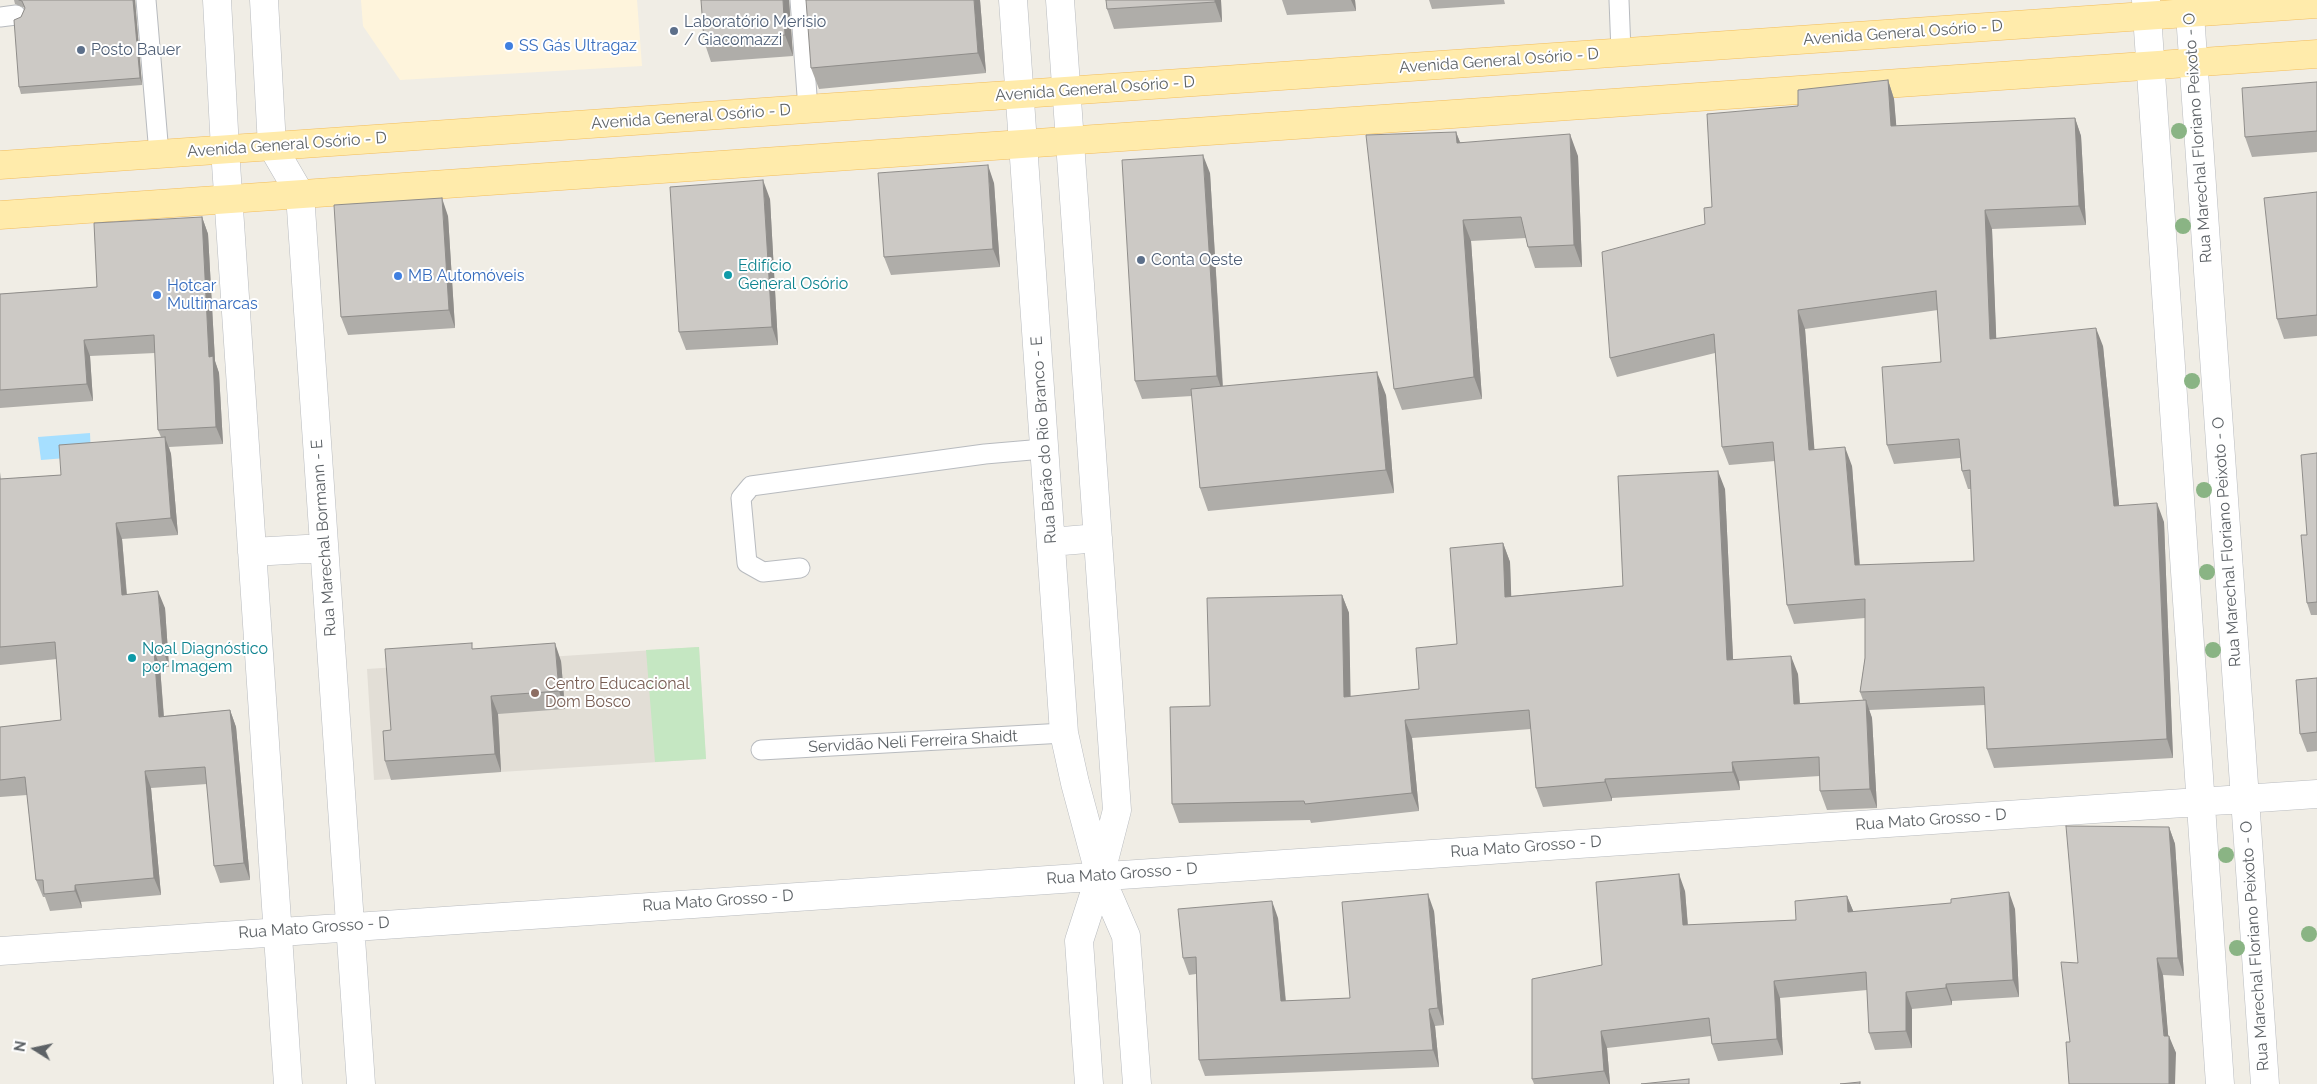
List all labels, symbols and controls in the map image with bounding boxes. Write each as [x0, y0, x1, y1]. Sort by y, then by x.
place label: Laboratório Merisio / Giacomazzi [684, 12, 826, 50]
street label: Rua Marechal Floriano Peixoto - O [2180, 12, 2216, 264]
street label: Avenida General Osório - D [1803, 16, 2003, 50]
marker: Laboratório Merisio / Giacomazzi [668, 25, 680, 37]
place label: SS Gás Ultragaz [519, 36, 637, 56]
place label: Posto Bauer [91, 40, 181, 60]
marker: SS Gás Ultragaz [503, 40, 515, 52]
marker: Posto Bauer [75, 44, 87, 56]
street label: Avenida General Osório - D [1399, 44, 1599, 78]
street label: Avenida General Osório - D [995, 72, 1195, 106]
street label: Avenida General Osório - D [591, 100, 791, 134]
street label: Avenida General Osório - D [187, 128, 387, 162]
place label: Conta Oeste [1151, 250, 1243, 270]
marker: Conta Oeste [1135, 254, 1147, 266]
place label: Edifício General Osório [738, 256, 848, 294]
place label: MB Automóveis [408, 266, 524, 286]
marker: Edifício General Osório [722, 269, 734, 281]
marker: MB Automóveis [392, 270, 404, 282]
place label: Hotcar Multimarcas [167, 276, 258, 314]
marker: Hotcar Multimarcas [151, 289, 163, 301]
street label: Rua Barão do Rio Branco - E [1027, 336, 1061, 544]
street label: Rua Marechal Floriano Peixoto - O [2209, 416, 2245, 668]
street label: Rua Marechal Bormann - E [308, 439, 340, 637]
place label: Noal Diagnóstico por Imagem [142, 639, 268, 677]
marker: Noal Diagnóstico por Imagem [126, 652, 138, 664]
place label: Centro Educacional Dom Bosco [545, 674, 690, 712]
marker: Centro Educacional Dom Bosco [529, 687, 541, 699]
street label: Servidão Neli Ferreira Shaidt [808, 727, 1018, 757]
street label: Rua Mato Grosso - D [1855, 805, 2007, 835]
street label: Rua Marechal Floriano Peixoto - O [2237, 820, 2273, 1072]
street label: Rua Mato Grosso - D [1450, 832, 1602, 862]
street label: Rua Mato Grosso - D [1046, 859, 1198, 889]
street label: Rua Mato Grosso - D [642, 886, 794, 916]
street label: Rua Mato Grosso - D [238, 913, 390, 943]
north arrow [10, 1024, 60, 1074]
text: N [11, 1040, 29, 1053]

